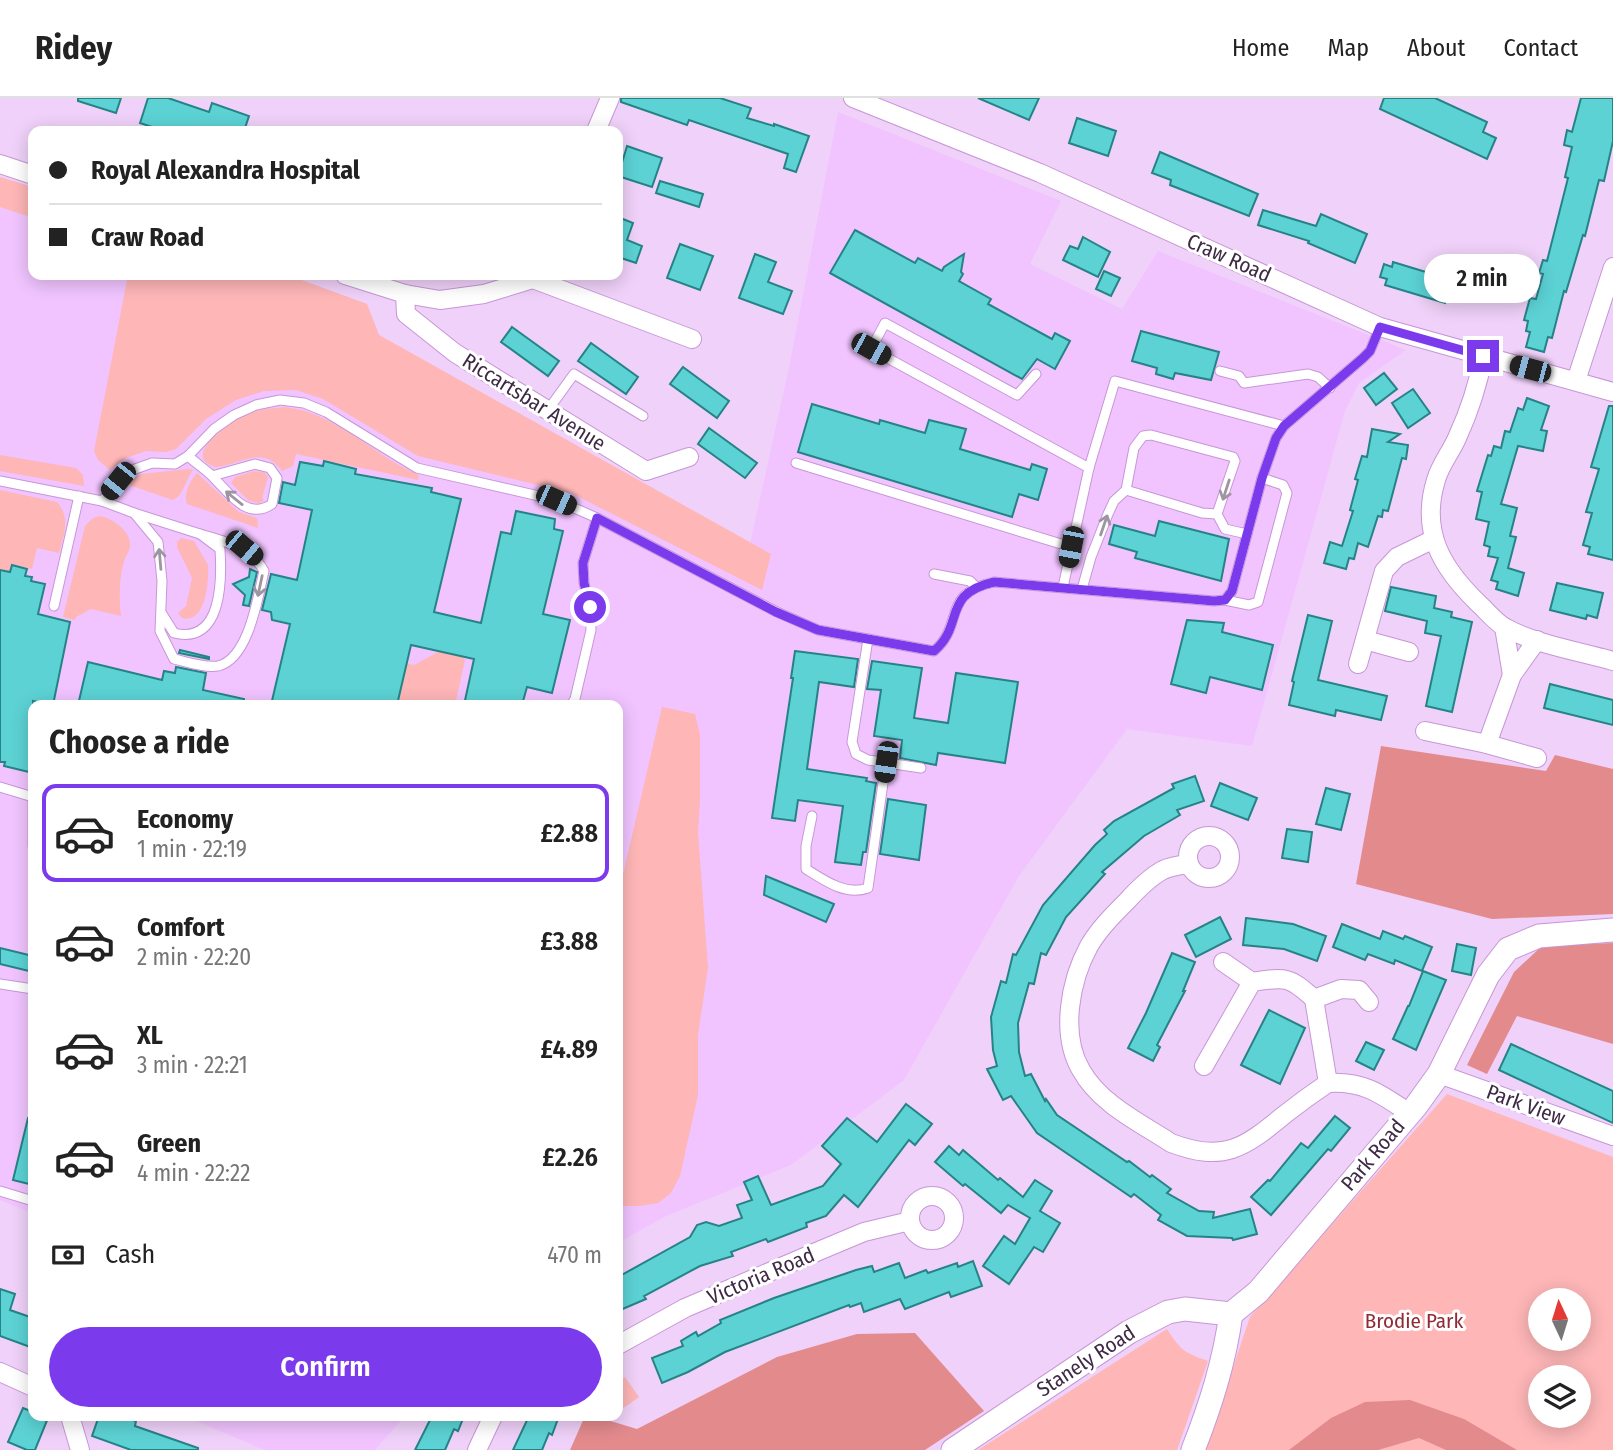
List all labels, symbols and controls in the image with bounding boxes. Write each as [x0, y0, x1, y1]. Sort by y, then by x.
text: Ridey [35, 28, 112, 68]
text: Home [1232, 34, 1289, 62]
text: Map [1327, 34, 1369, 62]
text: About [1407, 34, 1465, 62]
text: Contact [1503, 34, 1578, 62]
text: Royal Alexandra Hospital [91, 155, 360, 186]
text: Craw Road [91, 222, 204, 253]
street label: Craw Road [1183, 228, 1275, 288]
callout: 2 min [1425, 254, 1541, 303]
text: 2 min [1456, 264, 1508, 292]
car [848, 330, 895, 368]
route end [1467, 340, 1499, 372]
street label: Riccartsbar Avenue [457, 347, 611, 457]
car [1507, 353, 1554, 385]
car [97, 458, 140, 504]
one-way arrow [1218, 479, 1231, 501]
car [533, 482, 580, 518]
one-way arrow [226, 491, 244, 506]
one-way arrow [1099, 514, 1111, 536]
car [1057, 524, 1086, 570]
car [222, 526, 267, 570]
one-way arrow [153, 549, 166, 571]
one-way arrow [253, 574, 267, 597]
route start [574, 591, 606, 623]
text: Choose a ride [49, 723, 230, 761]
car [873, 740, 900, 784]
icon: car [53, 802, 116, 865]
text: Economy [137, 804, 233, 835]
text: £2.88 [540, 818, 598, 849]
text: 1 min · 22:19 [137, 835, 247, 863]
icon: car [53, 910, 116, 973]
text: Comfort [137, 912, 225, 943]
text: £3.88 [540, 926, 598, 957]
text: 2 min · 22:20 [137, 943, 251, 971]
icon: car [53, 1018, 116, 1081]
text: XL [137, 1020, 163, 1051]
text: £4.89 [540, 1034, 598, 1065]
text: 3 min · 22:21 [137, 1051, 248, 1079]
street label: Park View [1483, 1079, 1569, 1131]
street label: Park Road [1335, 1114, 1411, 1196]
icon: car [53, 1126, 116, 1189]
text: Green [137, 1128, 201, 1159]
text: £2.26 [542, 1142, 598, 1173]
text: 4 min · 22:22 [137, 1159, 250, 1187]
icon: cash [49, 1236, 87, 1274]
text: Cash [105, 1239, 155, 1270]
text: 470 m [547, 1241, 602, 1269]
street label: Victoria Road [703, 1242, 819, 1310]
north arrow [1528, 1288, 1591, 1351]
map controls [1528, 1288, 1591, 1428]
park label: Brodie Park [1365, 1308, 1463, 1334]
street label: Stanely Road [1032, 1320, 1140, 1402]
button: Confirm [49, 1327, 602, 1407]
button: layers [1528, 1365, 1591, 1428]

